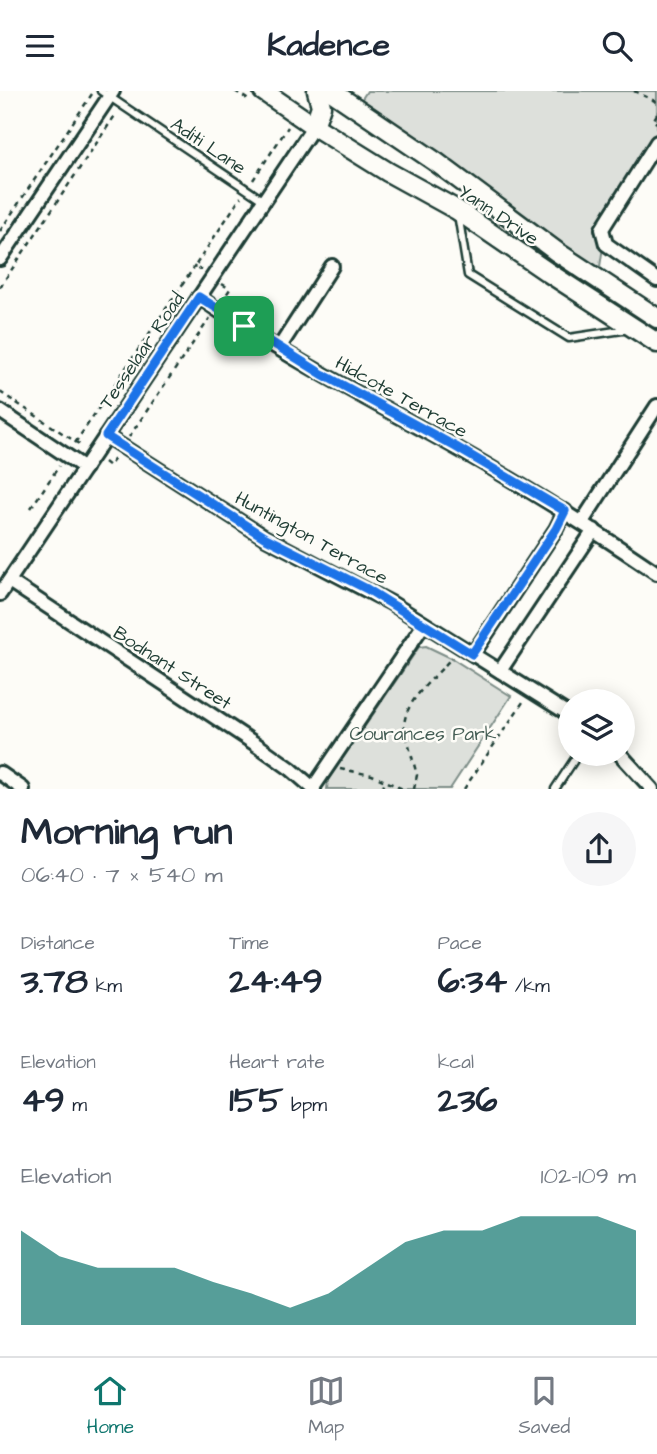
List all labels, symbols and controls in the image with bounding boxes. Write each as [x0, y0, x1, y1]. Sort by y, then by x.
text: Kadence [267, 23, 390, 68]
icon: menu [21, 27, 59, 65]
icon: search [598, 27, 636, 65]
street label: Aditi Lane [165, 111, 251, 181]
street label: Yann Drive [452, 178, 544, 252]
street label: Tesselaar Road [93, 287, 191, 415]
pin [214, 296, 274, 356]
icon: arrive [225, 307, 263, 345]
street label: Hidcote Terrace [330, 350, 472, 445]
street label: Huntington Terrace [229, 485, 393, 592]
street label: Bodnant Street [108, 620, 237, 717]
map controls [558, 689, 635, 766]
button: layers [558, 689, 635, 766]
park label: Courances Park [350, 721, 497, 748]
text: Morning run [21, 807, 233, 859]
button: share [562, 812, 636, 886]
text: 06:40 · 7 × 540 m [21, 859, 223, 891]
text: Distance [21, 930, 95, 957]
text: Time [229, 930, 269, 957]
text: Pace [438, 930, 482, 957]
text: 3.78 [21, 957, 88, 1006]
text: 24:49 [229, 957, 323, 1006]
text: 6:34 [438, 957, 507, 1006]
text: km [88, 973, 122, 1000]
text: /km [507, 973, 550, 1000]
text: Elevation [21, 1049, 96, 1076]
text: Heart rate [229, 1049, 325, 1076]
text: kcal [438, 1049, 474, 1076]
text: 49 [21, 1076, 65, 1125]
text: 155 [229, 1076, 283, 1125]
text: 236 [438, 1076, 497, 1125]
text: m [65, 1092, 87, 1119]
text: bpm [283, 1092, 327, 1119]
text: Elevation [21, 1160, 112, 1192]
text: 102–109 m [541, 1160, 636, 1192]
tab: Home [87, 1372, 134, 1441]
tab: Map [307, 1372, 345, 1441]
tab: Saved [519, 1372, 570, 1441]

